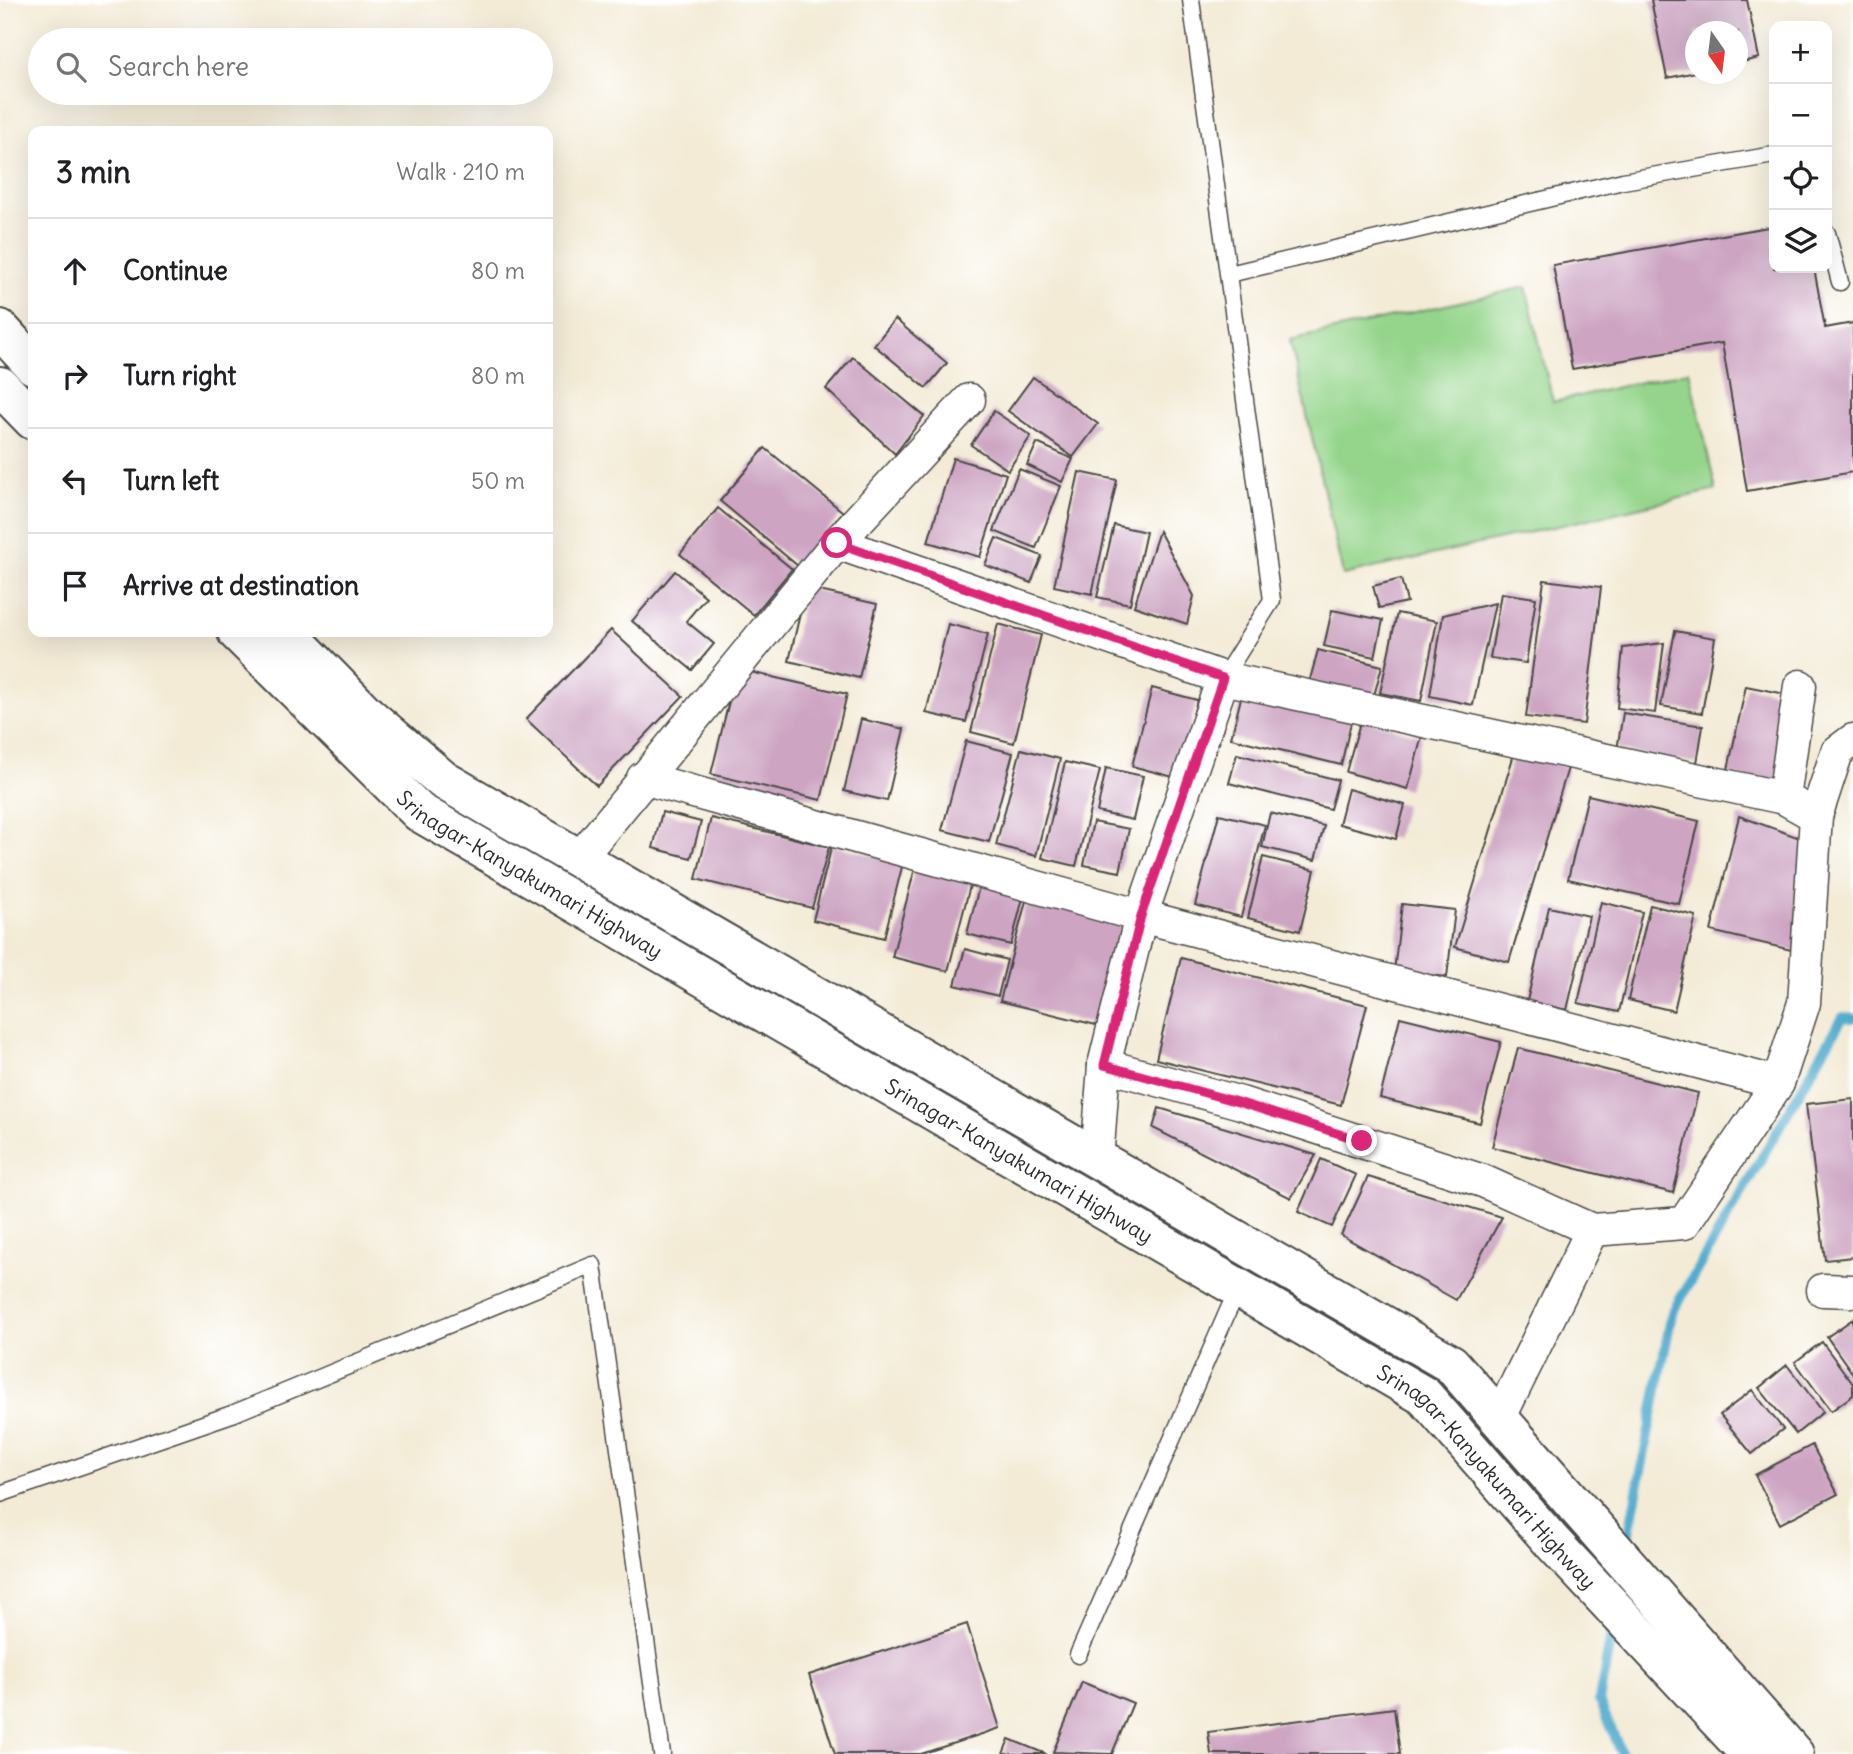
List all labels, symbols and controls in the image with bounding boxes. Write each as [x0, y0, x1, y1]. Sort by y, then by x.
north arrow [1685, 21, 1748, 84]
map controls [1769, 21, 1832, 273]
button: + [1769, 21, 1832, 84]
search box [28, 28, 553, 105]
icon: search [52, 48, 90, 86]
text: Search here [108, 50, 249, 83]
button: − [1769, 84, 1832, 147]
button: locate [1769, 147, 1832, 210]
text: 3 min [56, 153, 131, 191]
text: Walk · 210 m [396, 157, 525, 186]
button: layers [1769, 210, 1832, 273]
icon: ahead [56, 252, 94, 290]
text: Continue [123, 254, 228, 287]
text: 80 m [471, 256, 525, 285]
icon: right [56, 357, 94, 395]
text: Turn right [123, 359, 236, 392]
text: 80 m [471, 361, 525, 390]
icon: left [56, 462, 94, 500]
text: Turn left [123, 464, 219, 497]
text: 50 m [471, 466, 525, 495]
route start [821, 527, 852, 558]
icon: arrive [56, 567, 94, 605]
text: Arrive at destination [123, 569, 359, 602]
street label: Srinagar-Kanyakumari Highway [391, 784, 668, 964]
street label: Srinagar-Kanyakumari Highway [880, 1072, 1158, 1249]
route end [1346, 1125, 1377, 1156]
street label: Srinagar-Kanyakumari Highway [1372, 1358, 1602, 1595]

